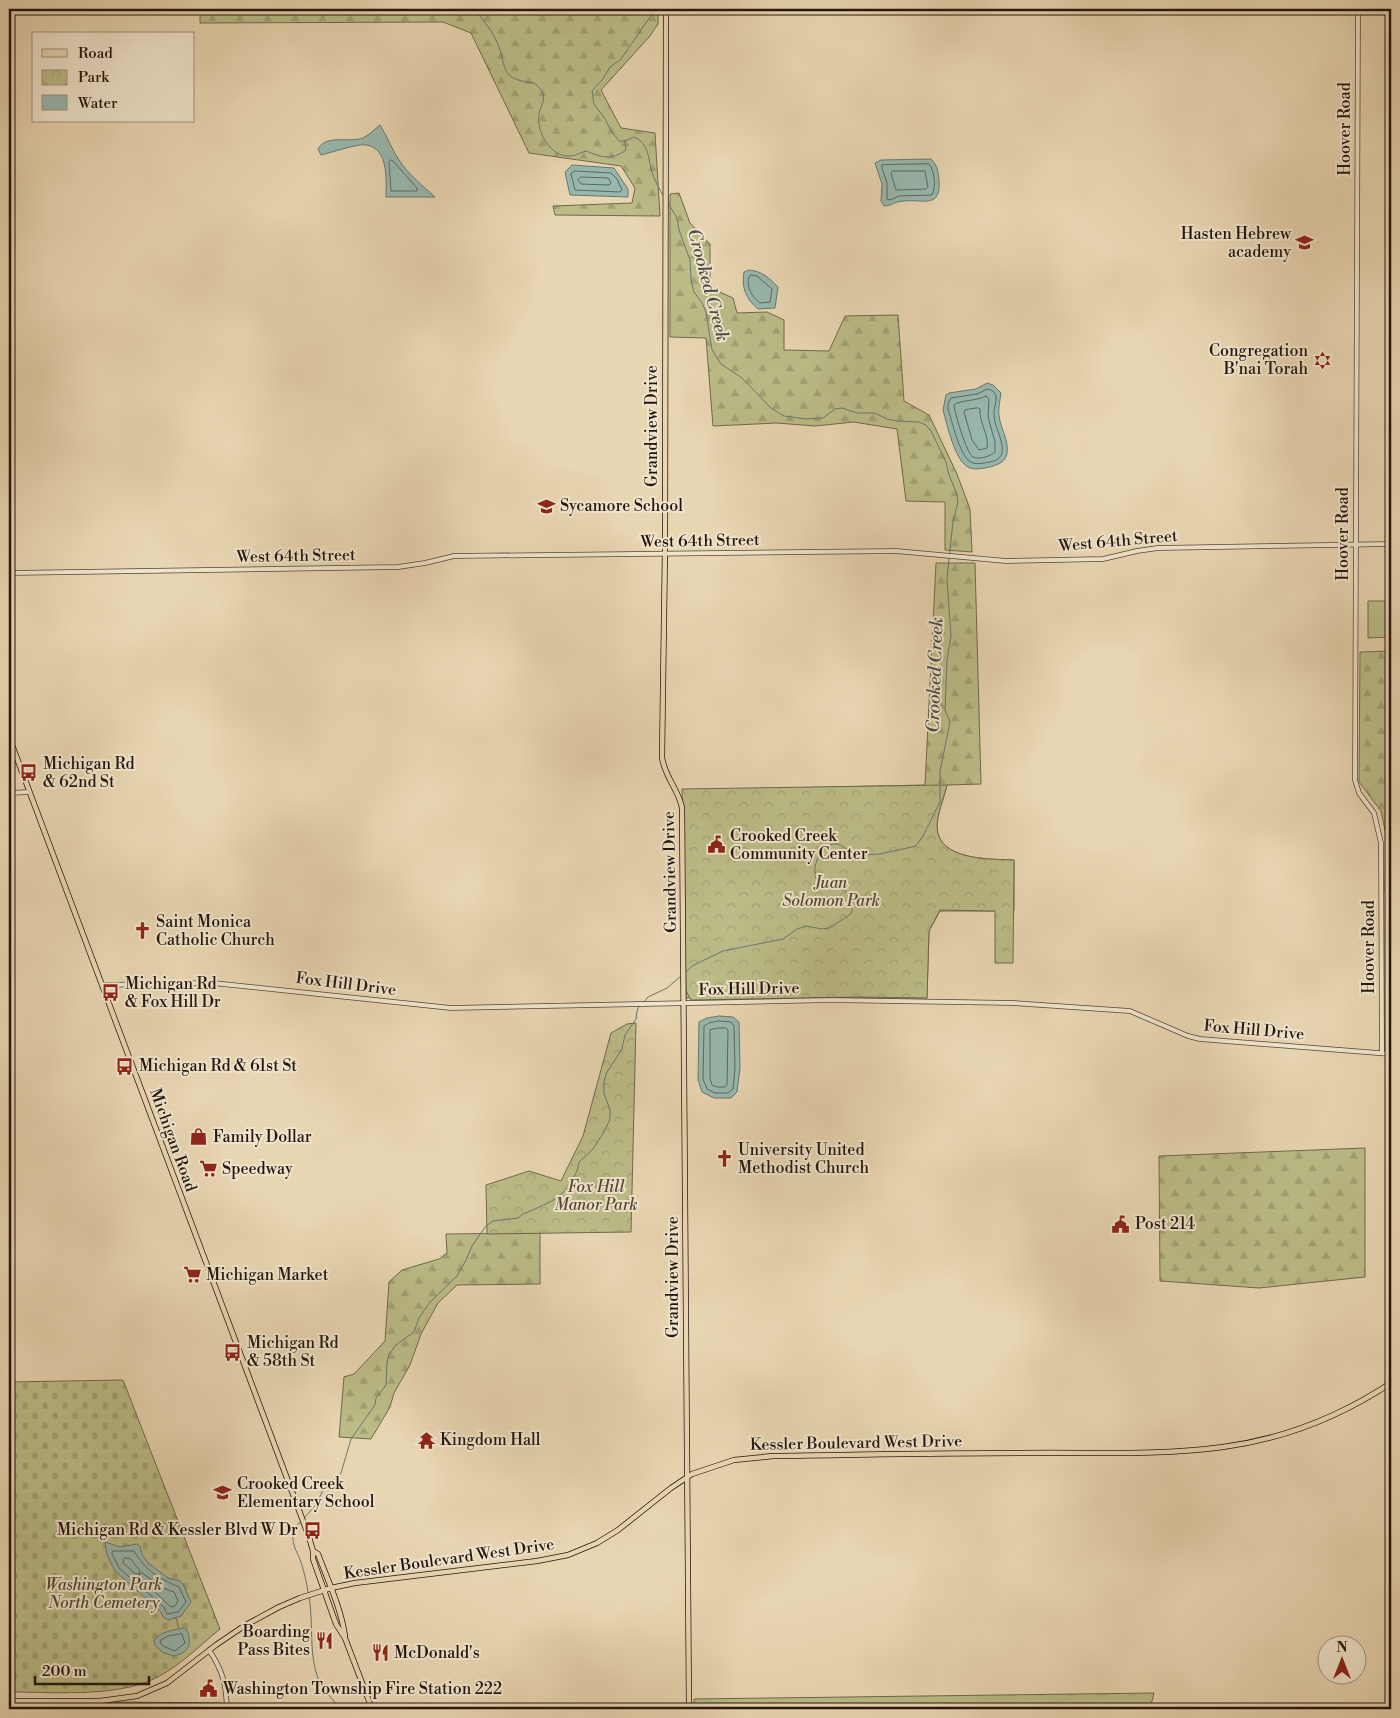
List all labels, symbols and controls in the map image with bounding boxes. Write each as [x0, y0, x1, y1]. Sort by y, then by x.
legend [32, 32, 195, 122]
text: Road [78, 44, 113, 63]
text: Park [78, 68, 110, 87]
street label: Hoover Road [1335, 82, 1355, 176]
text: Water [77, 94, 118, 113]
place label: Hasten Hebrew academy [1181, 224, 1292, 262]
water label: Crooked Creek [682, 226, 734, 344]
school or university icon: Hasten Hebrew academy [1295, 233, 1315, 253]
place label: Congregation B'nai Torah [1209, 341, 1308, 379]
synagogue icon: Congregation B'nai Torah [1312, 350, 1332, 370]
street label: Grandview Drive [642, 365, 662, 487]
street label: Hoover Road [1333, 487, 1353, 581]
school or university icon: Sycamore School [536, 496, 556, 516]
place label: Sycamore School [560, 496, 683, 516]
street label: West 64th Street [1057, 526, 1179, 556]
street label: West 64th Street [639, 530, 760, 552]
street label: West 64th Street [235, 545, 356, 567]
water label: Crooked Creek [921, 617, 949, 733]
place label: Michigan Rd & 62nd St [43, 754, 135, 792]
bus stop icon: Michigan Rd & 62nd St [19, 763, 39, 783]
street label: Grandview Drive [659, 811, 681, 933]
place label: Crooked Creek Community Center [730, 826, 868, 864]
public building icon: Crooked Creek Community Center [706, 835, 726, 855]
park label: Juan Solomon Park [782, 873, 880, 911]
street label: Hoover Road [1359, 900, 1379, 994]
place label: Saint Monica Catholic Church [156, 912, 275, 950]
church icon: Saint Monica Catholic Church [132, 921, 152, 941]
street label: Fox Hill Drive [295, 968, 397, 1000]
place label: Michigan Rd & Fox Hill Dr [125, 974, 221, 1012]
street label: Fox Hill Drive [698, 978, 800, 1000]
bus stop icon: Michigan Rd & Fox Hill Dr [101, 983, 121, 1003]
street label: Fox Hill Drive [1203, 1016, 1305, 1044]
bus stop icon: Michigan Rd & 61st St [115, 1056, 135, 1076]
place label: Michigan Rd & 61st St [139, 1056, 297, 1076]
street label: Michigan Road [145, 1086, 201, 1194]
shop icon: Family Dollar [189, 1127, 209, 1147]
place label: Family Dollar [213, 1127, 312, 1147]
place label: University United Methodist Church [738, 1140, 869, 1178]
church icon: University United Methodist Church [714, 1149, 734, 1169]
supermarket icon: Speedway [198, 1159, 218, 1179]
place label: Speedway [222, 1159, 293, 1179]
park label: Fox Hill Manor Park [554, 1177, 638, 1215]
public building icon: Post 214 [1111, 1214, 1131, 1234]
place label: Post 214 [1135, 1214, 1196, 1234]
street label: Grandview Drive [663, 1216, 683, 1338]
supermarket icon: Michigan Market [182, 1265, 202, 1285]
place label: Michigan Market [206, 1265, 329, 1285]
place label: Michigan Rd & 58th St [247, 1333, 339, 1371]
bus stop icon: Michigan Rd & 58th St [223, 1342, 243, 1362]
temple icon: Kingdom Hall [416, 1430, 436, 1450]
place label: Kingdom Hall [440, 1430, 541, 1450]
street label: Kessler Boulevard West Drive [750, 1431, 962, 1455]
place label: Crooked Creek Elementary School [237, 1474, 375, 1512]
school or university icon: Crooked Creek Elementary School [213, 1483, 233, 1503]
place label: Michigan Rd & Kessler Blvd W Dr [57, 1520, 298, 1540]
bus stop icon: Michigan Rd & Kessler Blvd W Dr [302, 1520, 322, 1540]
street label: Kessler Boulevard West Drive [342, 1534, 556, 1584]
park label: Washington Park North Cemetery [45, 1575, 163, 1613]
place label: Boarding Pass Bites [238, 1622, 311, 1660]
restaurant icon: Boarding Pass Bites [314, 1631, 334, 1651]
north arrow [1318, 1636, 1368, 1686]
text: N [1336, 1639, 1348, 1657]
restaurant icon: McDonald's [370, 1643, 390, 1663]
place label: McDonald's [394, 1643, 480, 1663]
scale bar [35, 1653, 149, 1685]
text: 200 m [42, 1662, 87, 1681]
public building icon: Washington Township Fire Station 222 [199, 1679, 219, 1699]
place label: Washington Township Fire Station 222 [222, 1679, 502, 1699]

